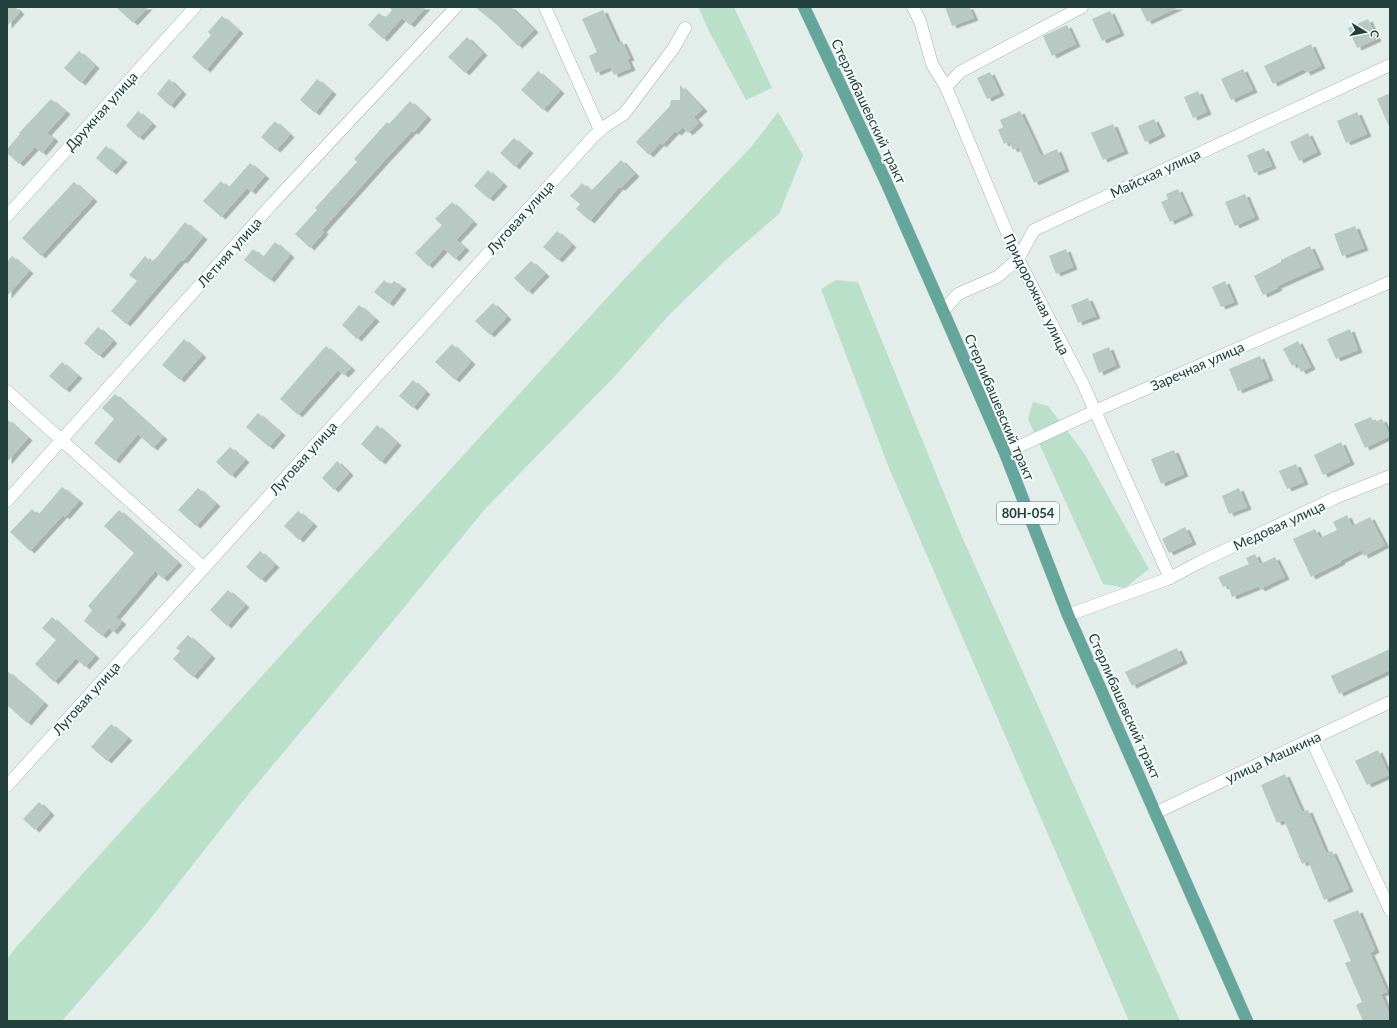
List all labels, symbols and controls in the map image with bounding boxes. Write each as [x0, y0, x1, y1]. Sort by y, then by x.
north arrow [1345, 12, 1385, 52]
text: С [1368, 29, 1382, 39]
street label: Стерлибашевский тракт [828, 36, 910, 186]
street label: Дружная улица [61, 68, 141, 154]
street label: Майская улица [1107, 145, 1203, 201]
street label: Луговая улица [482, 177, 558, 258]
street label: Летняя улица [193, 214, 265, 291]
street label: Придорожная улица [1000, 231, 1074, 357]
street label: Стерлибашевский тракт [961, 331, 1039, 483]
street label: Заречная улица [1147, 338, 1247, 394]
street label: Луговая улица [265, 418, 341, 499]
street label: Медовая улица [1230, 496, 1328, 554]
road number: 80Н-054 [997, 502, 1059, 524]
street label: Стерлибашевский тракт [1085, 630, 1165, 782]
street label: Луговая улица [48, 658, 124, 739]
street label: улица Машкина [1223, 727, 1323, 787]

